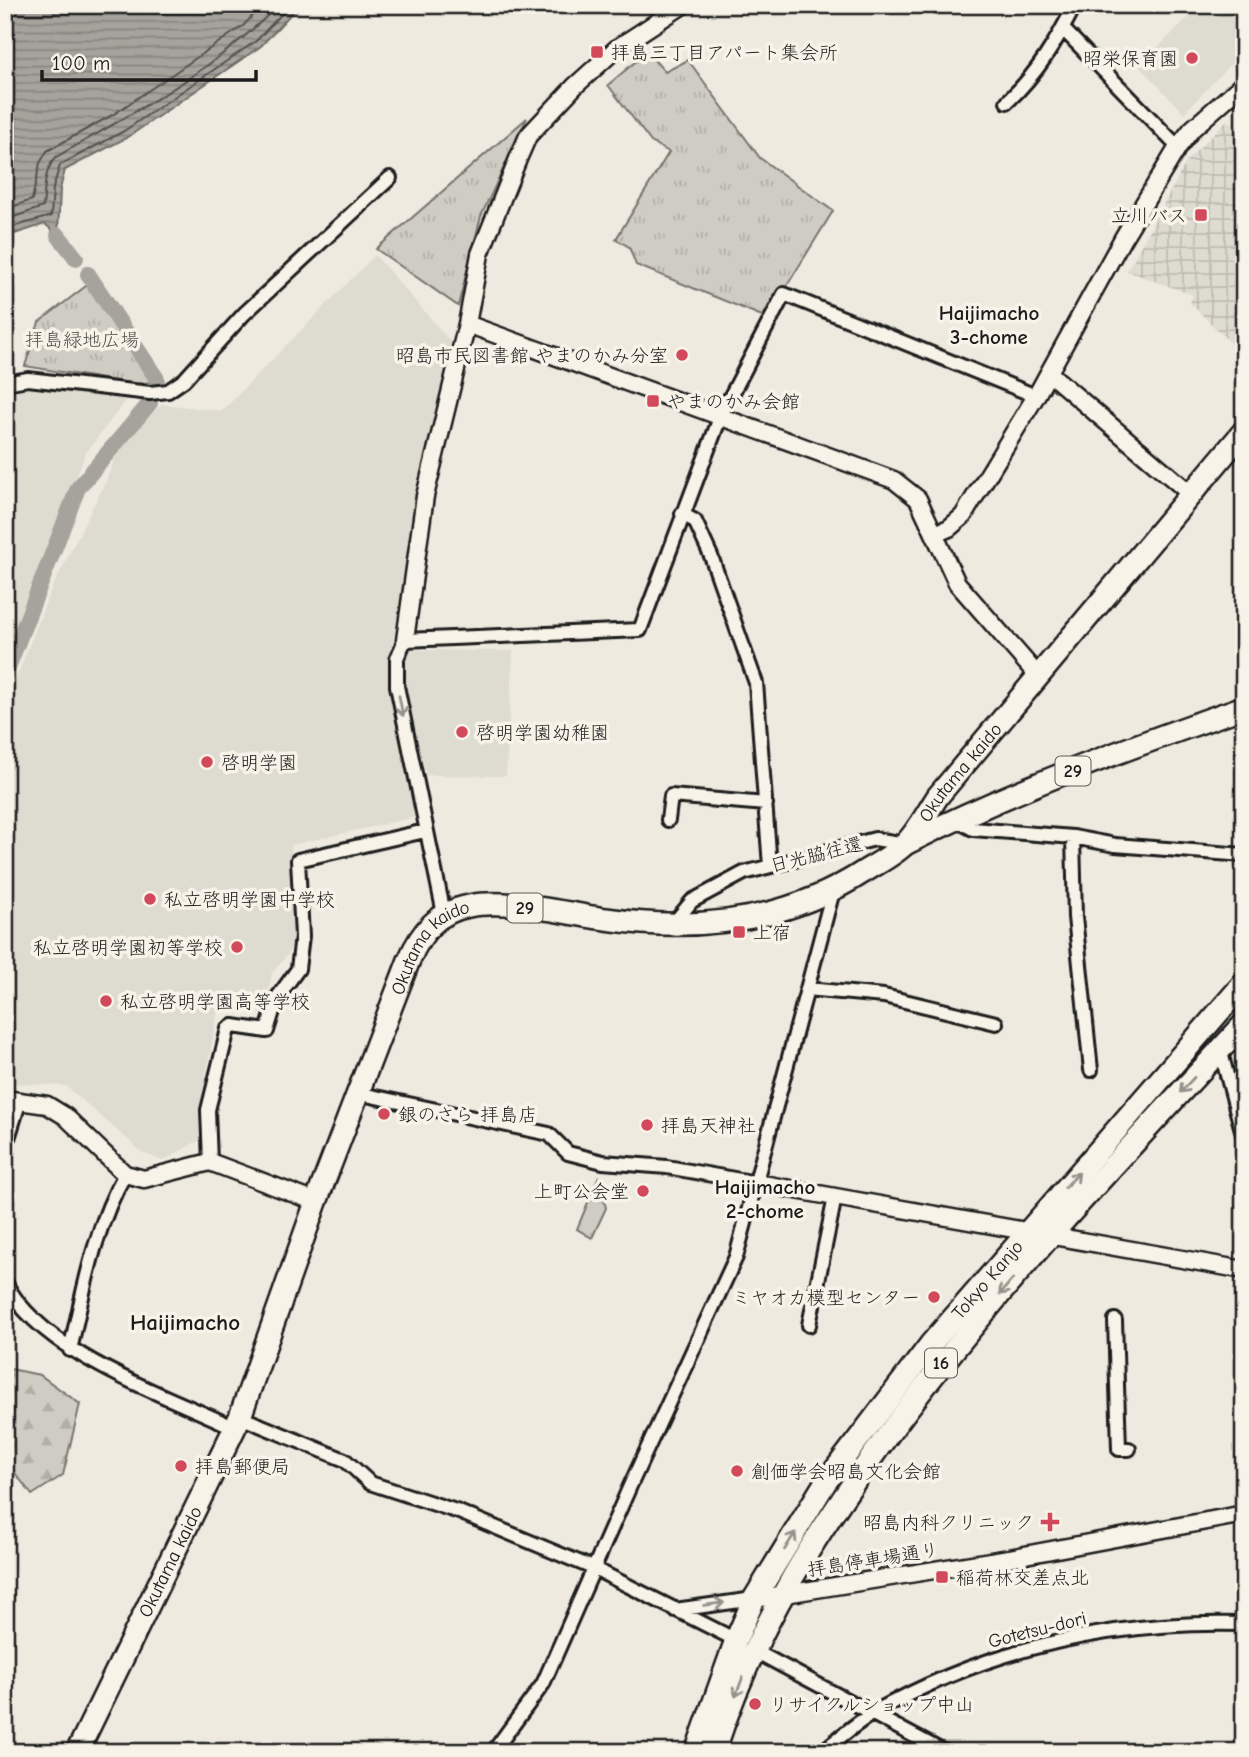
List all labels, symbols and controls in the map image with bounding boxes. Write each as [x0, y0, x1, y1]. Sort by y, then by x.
scale bar [42, 38, 256, 82]
place label: 拝島三丁目アパート集会所 [611, 42, 838, 64]
marker: 拝島三丁目アパート集会所 [589, 44, 605, 60]
place label: 昭栄保育園 [1083, 48, 1178, 70]
marker: 昭栄保育園 [1184, 50, 1200, 66]
text: 100 m [52, 51, 110, 75]
place label: 立川バス [1111, 205, 1187, 227]
marker: 立川バス [1193, 207, 1209, 223]
district label: Haijimacho 3-chome [939, 301, 1039, 349]
park label: 拝島緑地広場 [25, 329, 139, 351]
place label: 昭島市民図書館 やまのかみ分室 [396, 345, 668, 367]
marker: 昭島市民図書館 やまのかみ分室 [674, 347, 690, 363]
place label: やまのかみ会館 [667, 391, 800, 413]
marker: やまのかみ会館 [645, 393, 661, 409]
one-way arrow [394, 694, 408, 717]
street label: Okutama kaido [915, 719, 1007, 826]
place label: 啓明学園幼稚園 [476, 722, 609, 744]
marker: 啓明学園幼稚園 [454, 724, 470, 740]
place label: 啓明学園 [221, 752, 297, 774]
marker: 啓明学園 [199, 754, 215, 770]
road number: 29 [1056, 756, 1090, 786]
street label: 日光脇往還 [767, 833, 865, 877]
place label: 私立啓明学園中学校 [164, 889, 335, 911]
marker: 私立啓明学園中学校 [142, 891, 158, 907]
road number: 29 [508, 894, 542, 923]
street label: Okutama kaido [387, 896, 472, 998]
place label: 上宿 [753, 922, 791, 944]
marker: 上宿 [731, 924, 747, 940]
place label: 私立啓明学園初等学校 [33, 937, 223, 959]
marker: 私立啓明学園初等学校 [229, 939, 245, 955]
place label: 私立啓明学園高等学校 [120, 991, 310, 1013]
marker: 私立啓明学園高等学校 [98, 993, 114, 1009]
one-way arrow [1179, 1076, 1196, 1093]
place label: 銀のさら 拝島店 [398, 1104, 537, 1126]
marker: 銀のさら 拝島店 [376, 1106, 392, 1122]
place label: 拝島天神社 [661, 1115, 756, 1137]
marker: 拝島天神社 [639, 1117, 655, 1133]
one-way arrow [1063, 1172, 1080, 1189]
district label: Haijimacho 2-chome [715, 1175, 815, 1223]
place label: 上町公会堂 [534, 1181, 629, 1203]
marker: 上町公会堂 [635, 1183, 651, 1199]
street label: Tokyo Kanjo [947, 1236, 1028, 1324]
one-way arrow [998, 1278, 1014, 1296]
place label: ミヤオカ模型センター [732, 1287, 920, 1309]
marker: ミヤオカ模型センター [926, 1289, 942, 1305]
district label: Haijimacho [130, 1309, 240, 1336]
road number: 16 [925, 1348, 957, 1378]
place label: 拝島郵便局 [195, 1456, 290, 1478]
marker: 拝島郵便局 [173, 1458, 189, 1474]
place label: 創価学会昭島文化会館 [751, 1461, 941, 1483]
marker: 創価学会昭島文化会館 [729, 1463, 745, 1479]
street label: Okutama kaido [134, 1503, 207, 1621]
place label: 昭島内科クリニック [863, 1512, 1034, 1534]
marker: 昭島内科クリニック [1040, 1512, 1060, 1532]
one-way arrow [783, 1531, 797, 1551]
street label: 拝島停車場通り [806, 1539, 941, 1581]
place label: 稲荷林交差点北 [956, 1567, 1089, 1589]
marker: 稲荷林交差点北 [934, 1569, 950, 1585]
one-way arrow [702, 1598, 725, 1611]
street label: Gotetsu-dori [986, 1607, 1089, 1653]
one-way arrow [731, 1675, 744, 1697]
place label: リサイクルショップ中山 [769, 1694, 974, 1716]
marker: リサイクルショップ中山 [747, 1696, 763, 1712]

